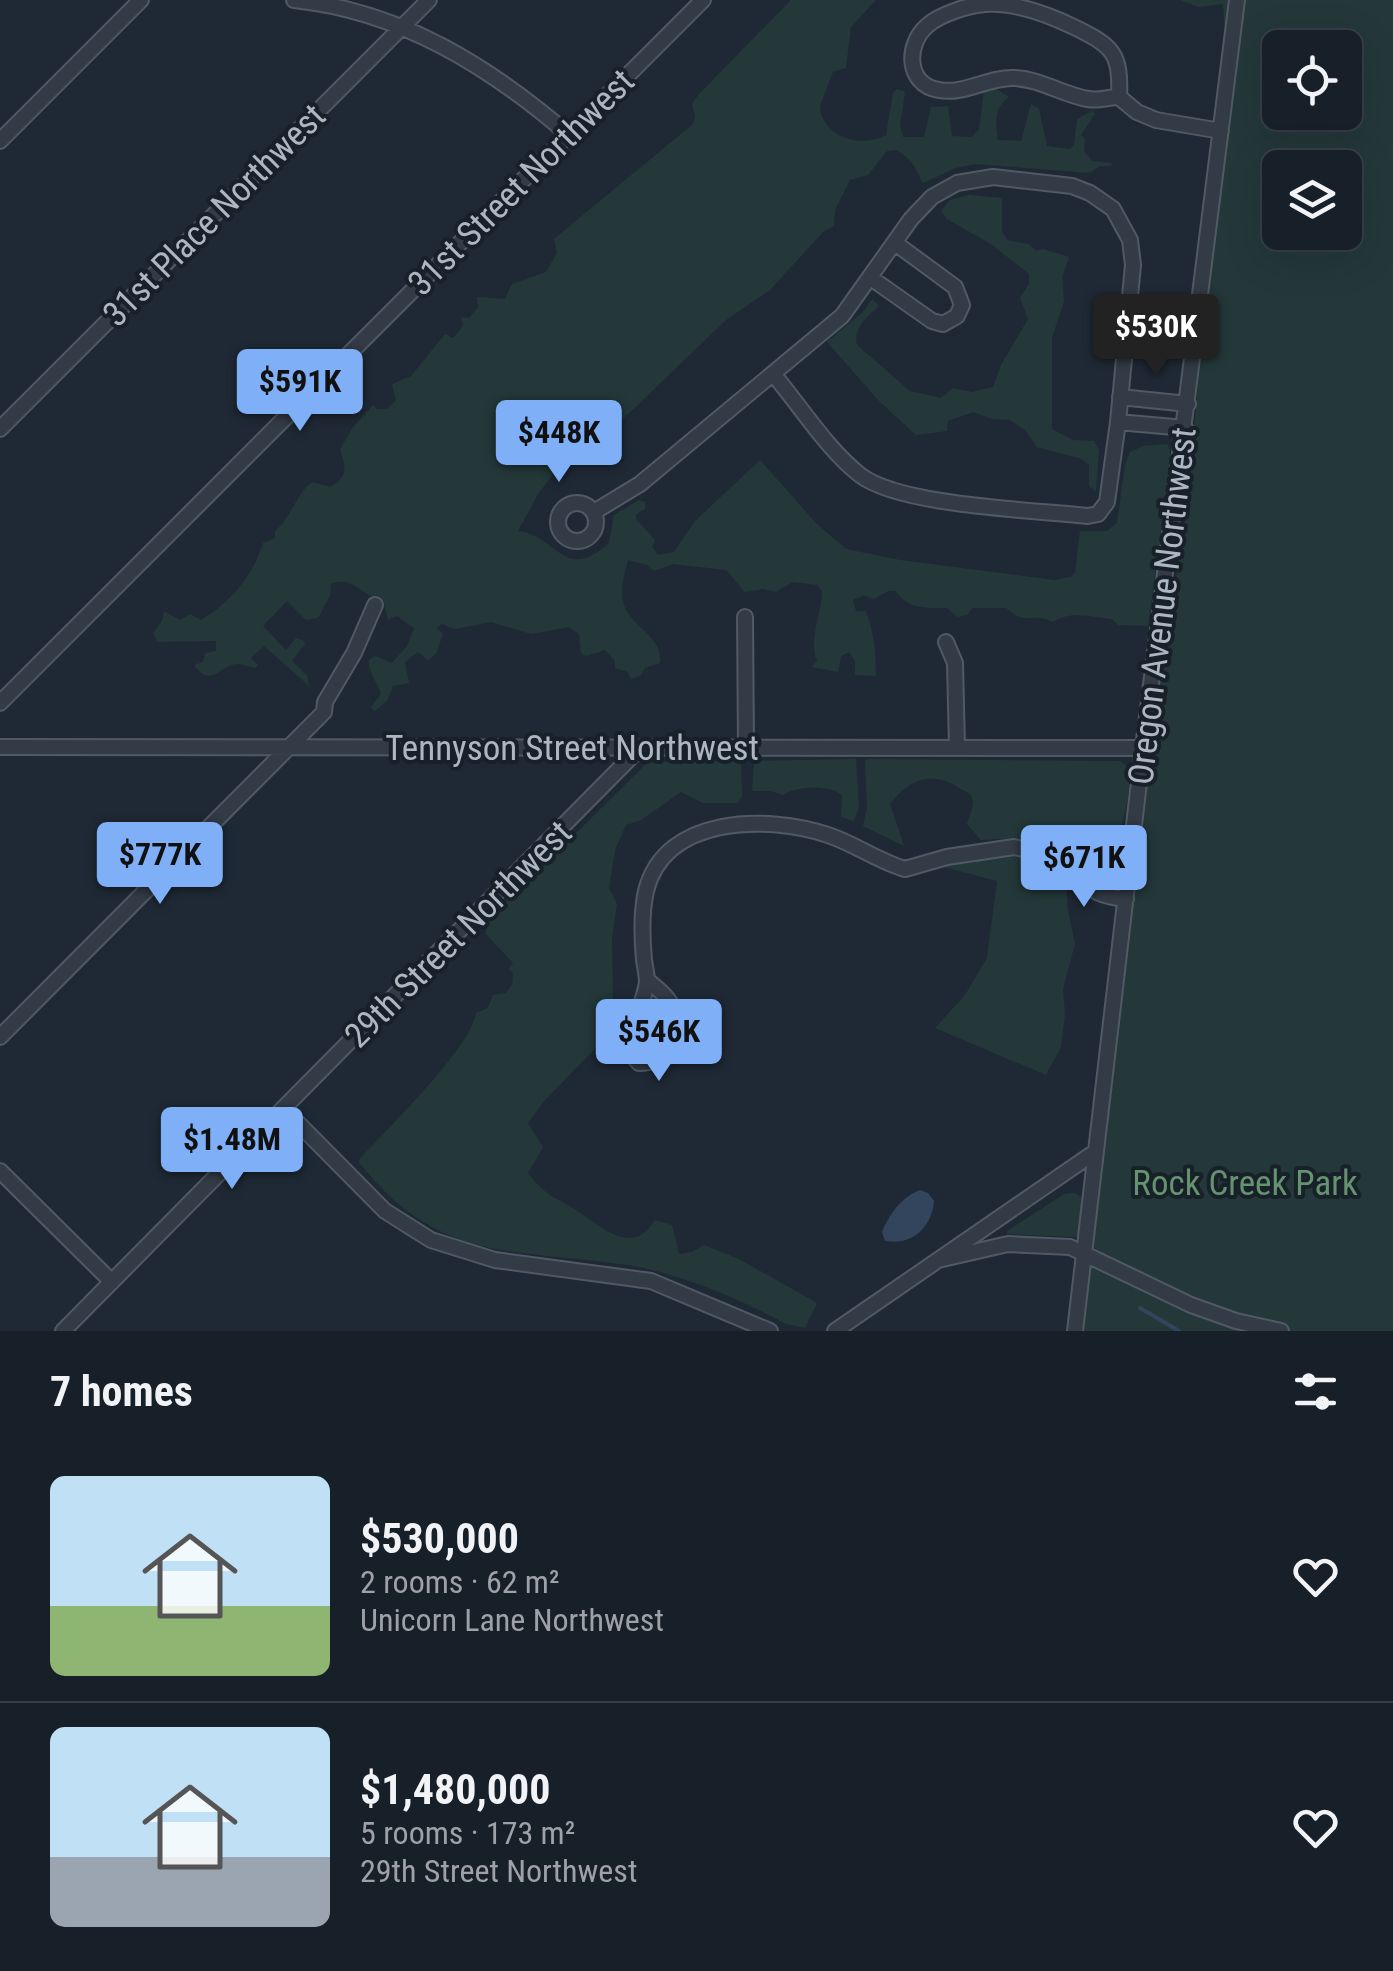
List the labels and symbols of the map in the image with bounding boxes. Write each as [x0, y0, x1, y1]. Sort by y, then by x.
street label: 31st Street Northwest [400, 61, 643, 304]
street label: 31st Place Northwest [95, 96, 334, 335]
pin: $530K [1086, 294, 1226, 379]
pin: $591K [230, 349, 370, 434]
pin: $448K [489, 400, 629, 485]
street label: Oregon Avenue Northwest [1120, 425, 1205, 787]
street label: Tennyson Street Northwest [385, 728, 759, 769]
street label: 29th Street Northwest [337, 813, 580, 1056]
pin: $777K [90, 822, 230, 907]
pin: $671K [1014, 825, 1154, 910]
pin: $546K [589, 999, 729, 1084]
pin: $1.48M [151, 1107, 313, 1192]
park label: Rock Creek Park [1132, 1163, 1358, 1204]

